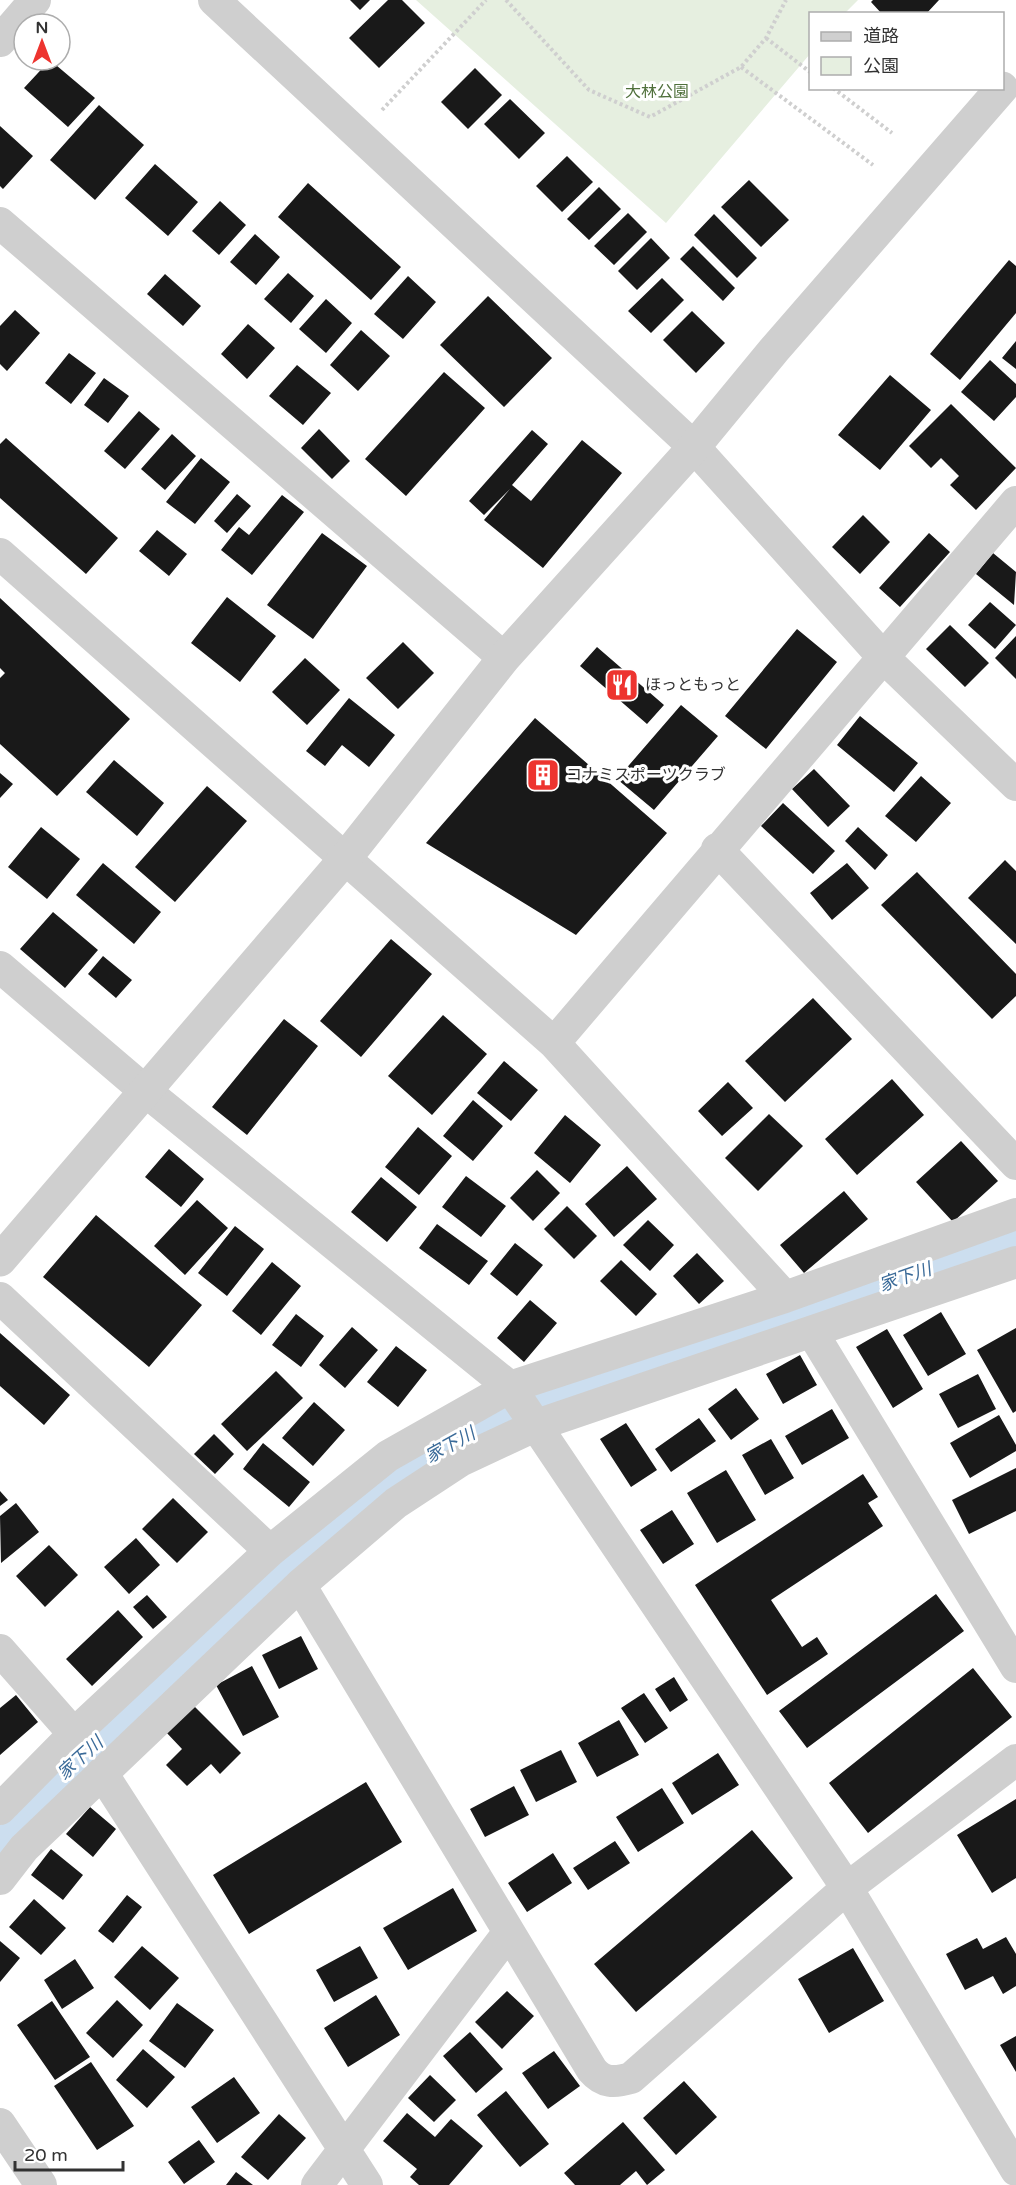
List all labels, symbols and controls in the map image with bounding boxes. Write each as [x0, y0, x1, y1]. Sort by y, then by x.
north arrow [12, 12, 72, 72]
legend [809, 12, 1004, 90]
text: N [36, 18, 48, 38]
text: 道路 [863, 25, 899, 47]
text: 公園 [863, 55, 899, 77]
park label: 大林公園 [625, 82, 689, 102]
restaurant icon: ほっともっと [604, 667, 640, 703]
place label: ほっともっと [645, 675, 741, 695]
building icon: コナミスポーツクラブ [525, 757, 561, 793]
place label: コナミスポーツクラブ [566, 765, 726, 785]
water label: 家下川 [876, 1257, 936, 1296]
water label: 家下川 [421, 1421, 481, 1468]
water label: 家下川 [53, 1730, 109, 1784]
scale bar [15, 2134, 123, 2172]
text: 20 m [24, 2144, 68, 2166]

